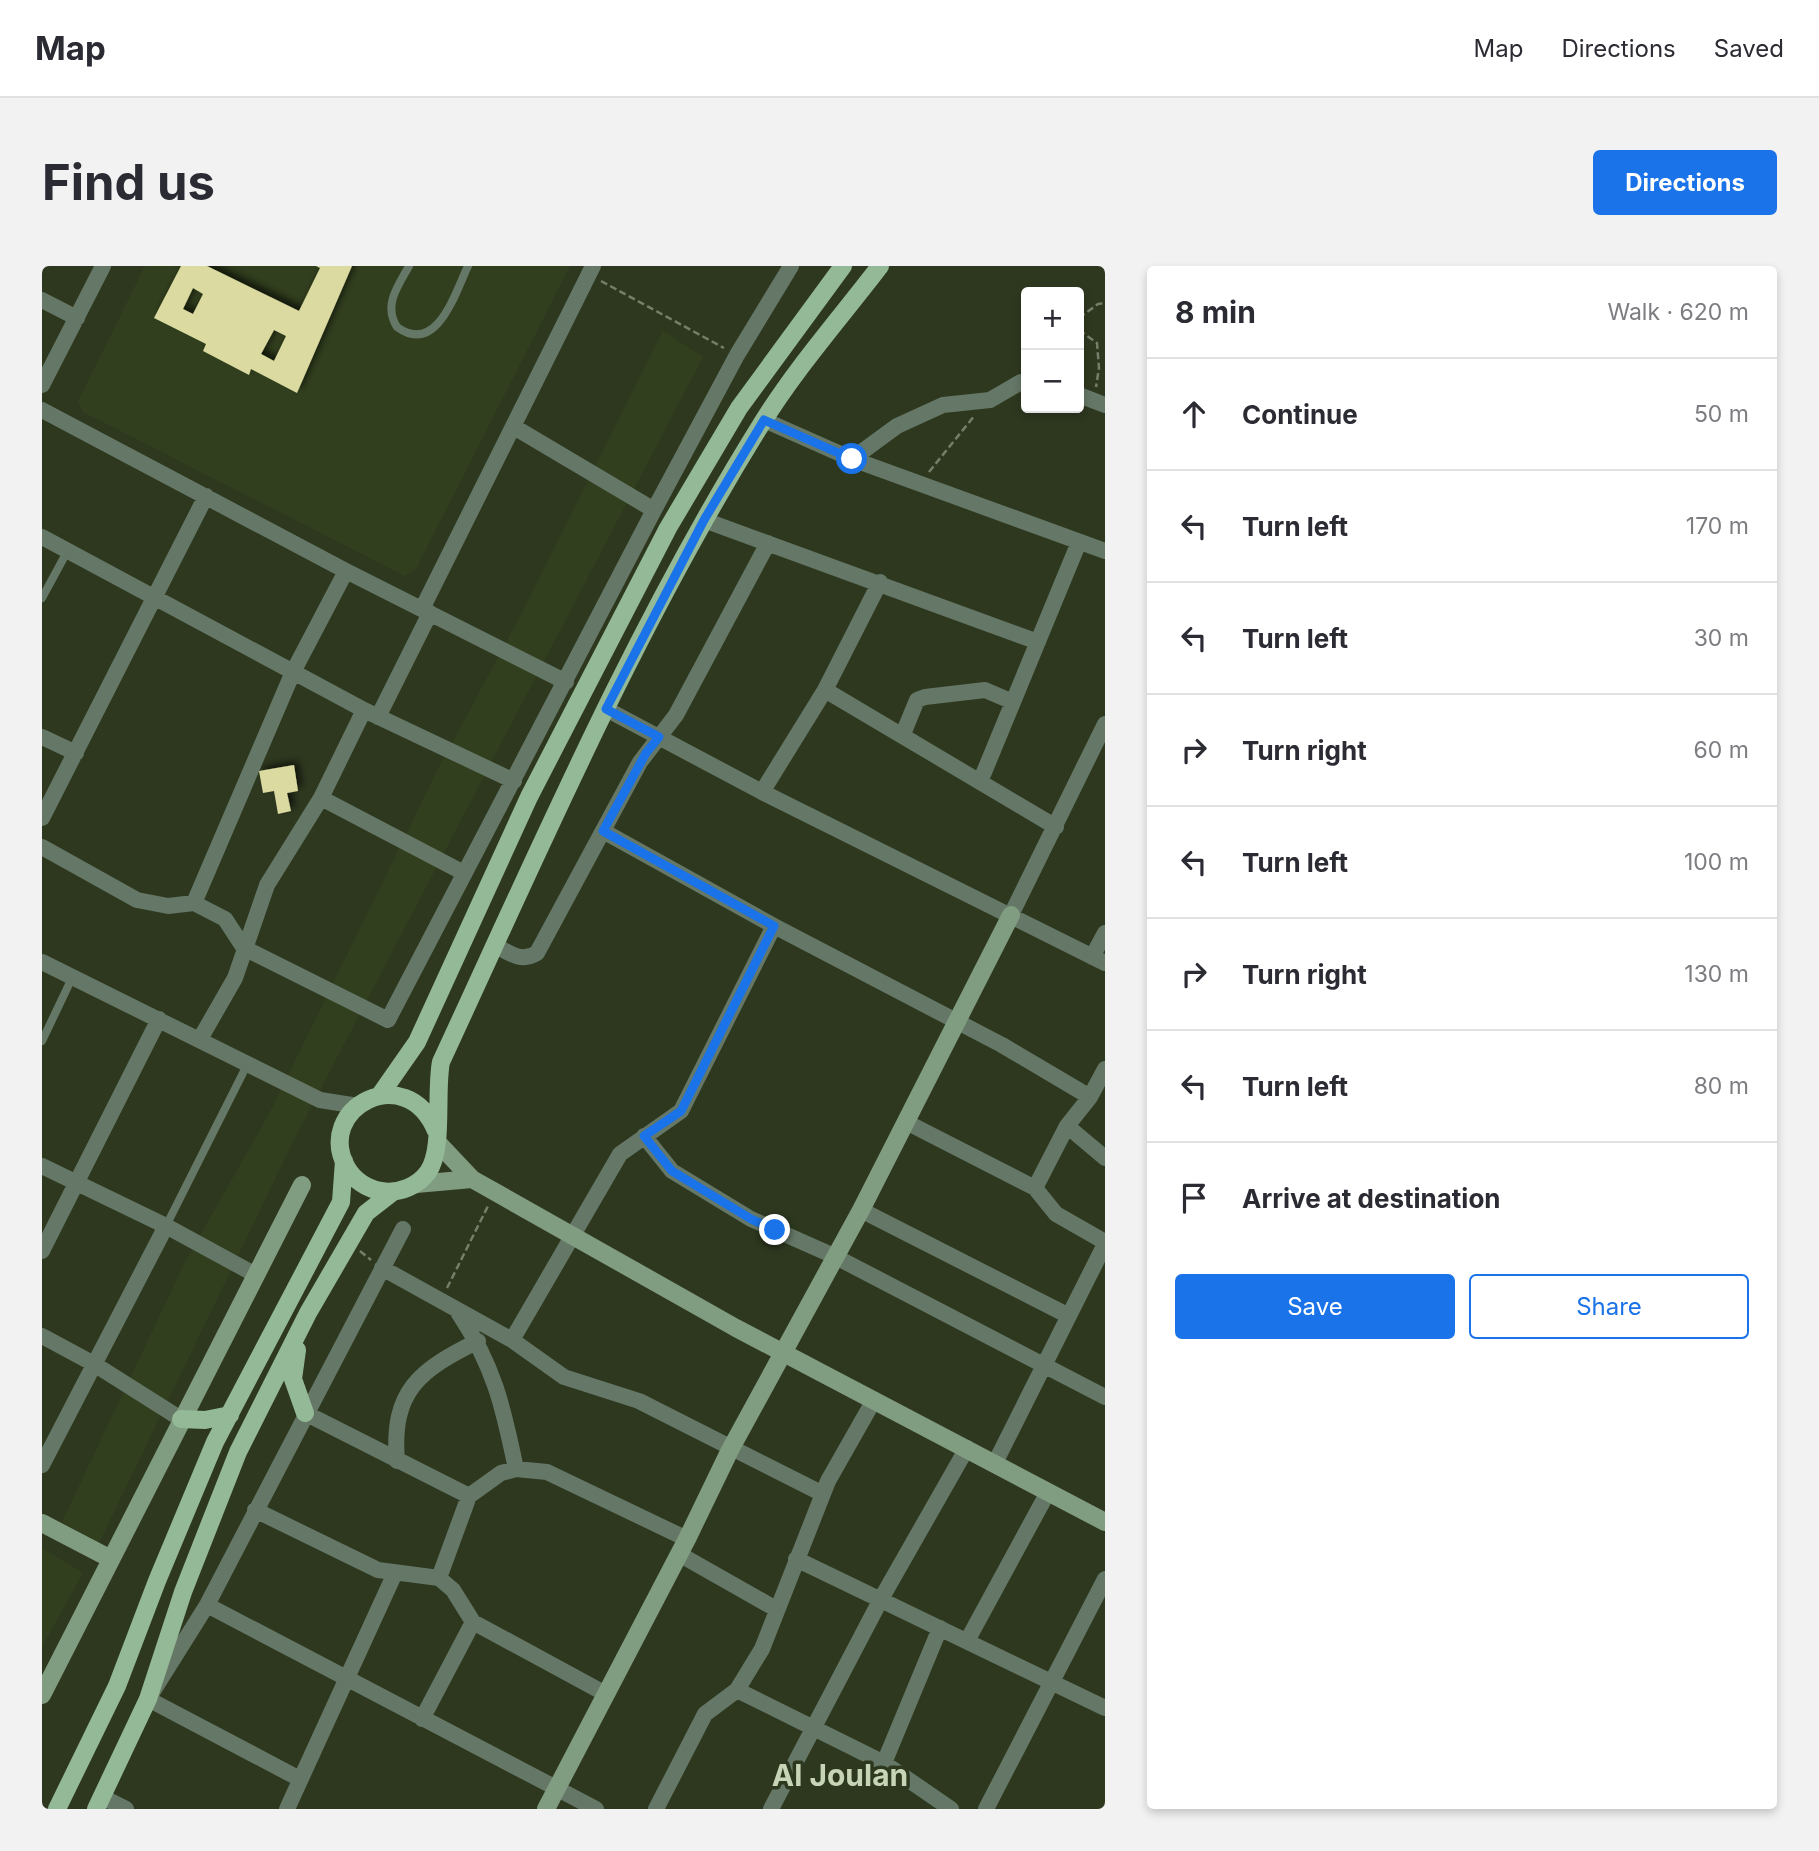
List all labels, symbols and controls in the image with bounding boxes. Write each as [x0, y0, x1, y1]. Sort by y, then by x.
text: Map [35, 28, 106, 68]
text: Map [1474, 34, 1523, 63]
text: Directions [1561, 34, 1676, 63]
text: Saved [1714, 34, 1784, 63]
button: Directions [1593, 150, 1777, 215]
text: Find us [42, 153, 215, 212]
map controls [1021, 287, 1084, 413]
button: + [1021, 287, 1084, 350]
text: 8 min [1175, 294, 1256, 330]
text: Walk · 620 m [1607, 298, 1749, 326]
button: − [1021, 350, 1084, 413]
icon: ahead [1175, 395, 1213, 433]
text: Continue [1242, 399, 1358, 430]
text: 50 m [1694, 400, 1749, 428]
route start [836, 443, 867, 474]
icon: left [1175, 507, 1213, 545]
text: Turn left [1242, 511, 1348, 542]
text: 170 m [1686, 512, 1749, 540]
icon: left [1175, 619, 1213, 657]
text: Turn left [1242, 623, 1348, 654]
text: 30 m [1694, 624, 1749, 652]
icon: right [1175, 731, 1213, 769]
text: Turn right [1242, 735, 1367, 766]
text: 60 m [1694, 736, 1749, 764]
icon: left [1175, 843, 1213, 881]
text: Turn left [1242, 847, 1348, 878]
text: 100 m [1684, 848, 1749, 876]
icon: right [1175, 955, 1213, 993]
text: Turn right [1242, 959, 1367, 990]
text: 130 m [1684, 960, 1749, 988]
icon: left [1175, 1067, 1213, 1105]
text: Turn left [1242, 1071, 1348, 1102]
text: 80 m [1694, 1072, 1749, 1100]
icon: arrive [1175, 1179, 1213, 1217]
text: Arrive at destination [1242, 1183, 1501, 1214]
route end [759, 1214, 790, 1245]
button: Save [1175, 1274, 1455, 1339]
button: Share [1469, 1274, 1749, 1339]
district label: Al Joulan [772, 1757, 908, 1793]

